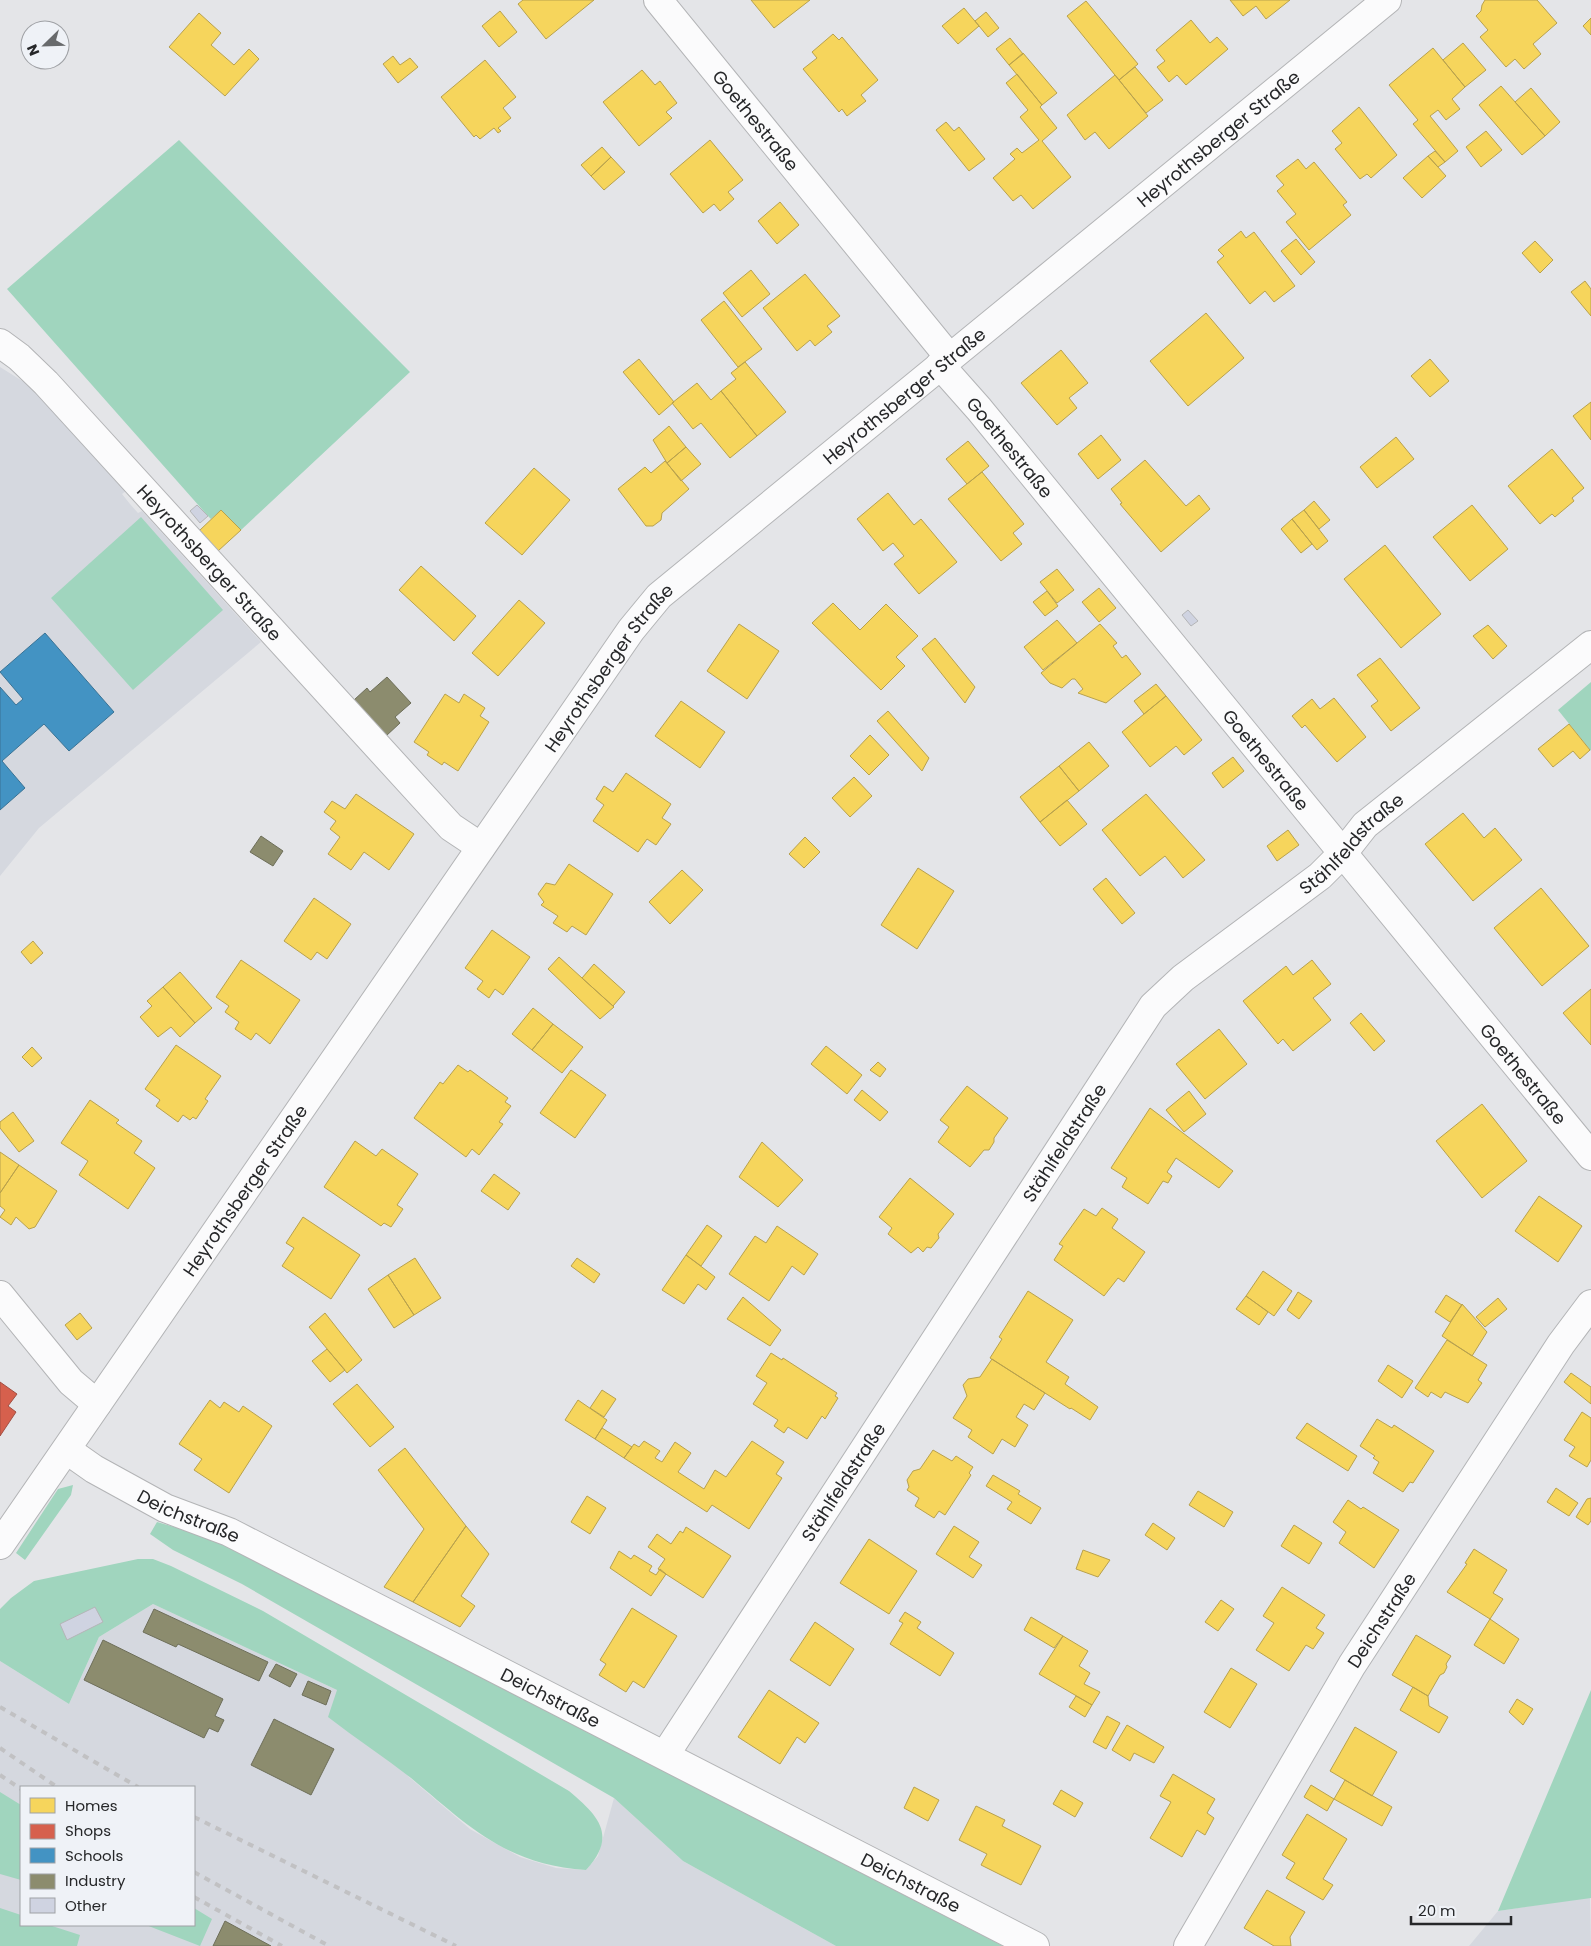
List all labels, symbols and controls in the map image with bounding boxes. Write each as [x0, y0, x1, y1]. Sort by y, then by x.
north arrow [20, 20, 70, 70]
text: N [22, 41, 44, 59]
street label: Goethestraße [707, 64, 805, 176]
street label: Heyrothsberger Straße [1131, 64, 1305, 213]
street label: Heyrothsberger Straße [817, 321, 991, 470]
street label: Goethestraße [961, 391, 1059, 503]
street label: Heyrothsberger Straße [132, 479, 288, 646]
street label: Heyrothsberger Straße [538, 577, 678, 757]
street label: Goethestraße [1217, 704, 1315, 816]
street label: Stählfeldstraße [1294, 787, 1409, 900]
street label: Goethestraße [1474, 1018, 1573, 1130]
street label: Stählfeldstraße [1016, 1078, 1112, 1207]
street label: Heyrothsberger Straße [177, 1099, 313, 1281]
street label: Stählfeldstraße [795, 1418, 891, 1546]
street label: Deichstraße [133, 1483, 245, 1548]
street label: Deichstraße [1341, 1568, 1422, 1673]
street label: Deichstraße [496, 1661, 605, 1733]
legend [20, 1786, 195, 1926]
text: Homes [65, 1795, 118, 1816]
text: Shops [65, 1820, 111, 1841]
text: Schools [65, 1845, 123, 1866]
street label: Deichstraße [857, 1846, 965, 1918]
text: Industry [65, 1870, 126, 1891]
scale bar [1411, 1894, 1511, 1926]
text: Other [65, 1895, 107, 1916]
text: 20 m [1418, 1900, 1456, 1921]

